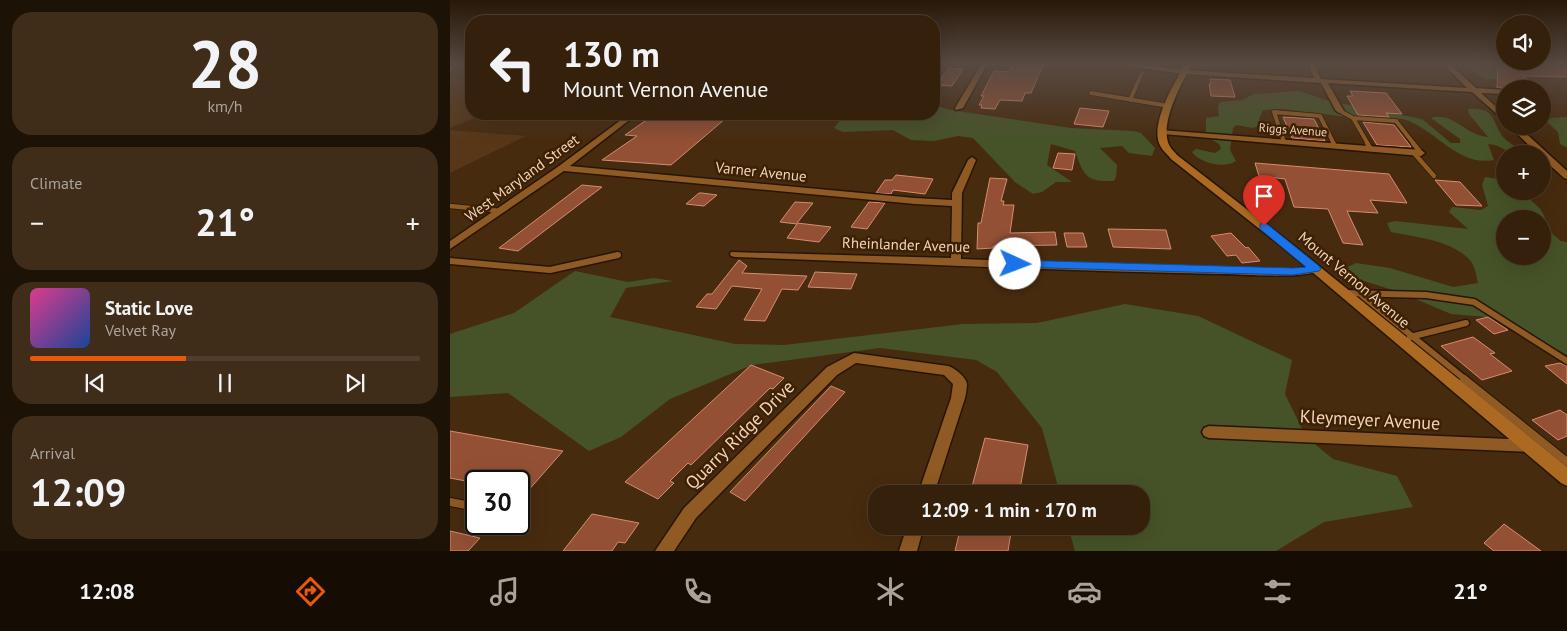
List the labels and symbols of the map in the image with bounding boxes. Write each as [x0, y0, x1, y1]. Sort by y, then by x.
street label: Riggs Avenue [1258, 120, 1328, 139]
street label: West Maryland Street [461, 130, 583, 225]
street label: Varner Avenue [714, 157, 808, 186]
pin [1243, 175, 1285, 226]
street label: Mount Vernon Avenue [1295, 227, 1414, 332]
street label: Rheinlander Avenue [842, 233, 970, 256]
position arrow [988, 237, 1040, 289]
street label: Quarry Ridge Drive [680, 375, 799, 494]
street label: Kleymeyer Avenue [1299, 404, 1441, 435]
speed limit sign: 30 [465, 470, 530, 535]

